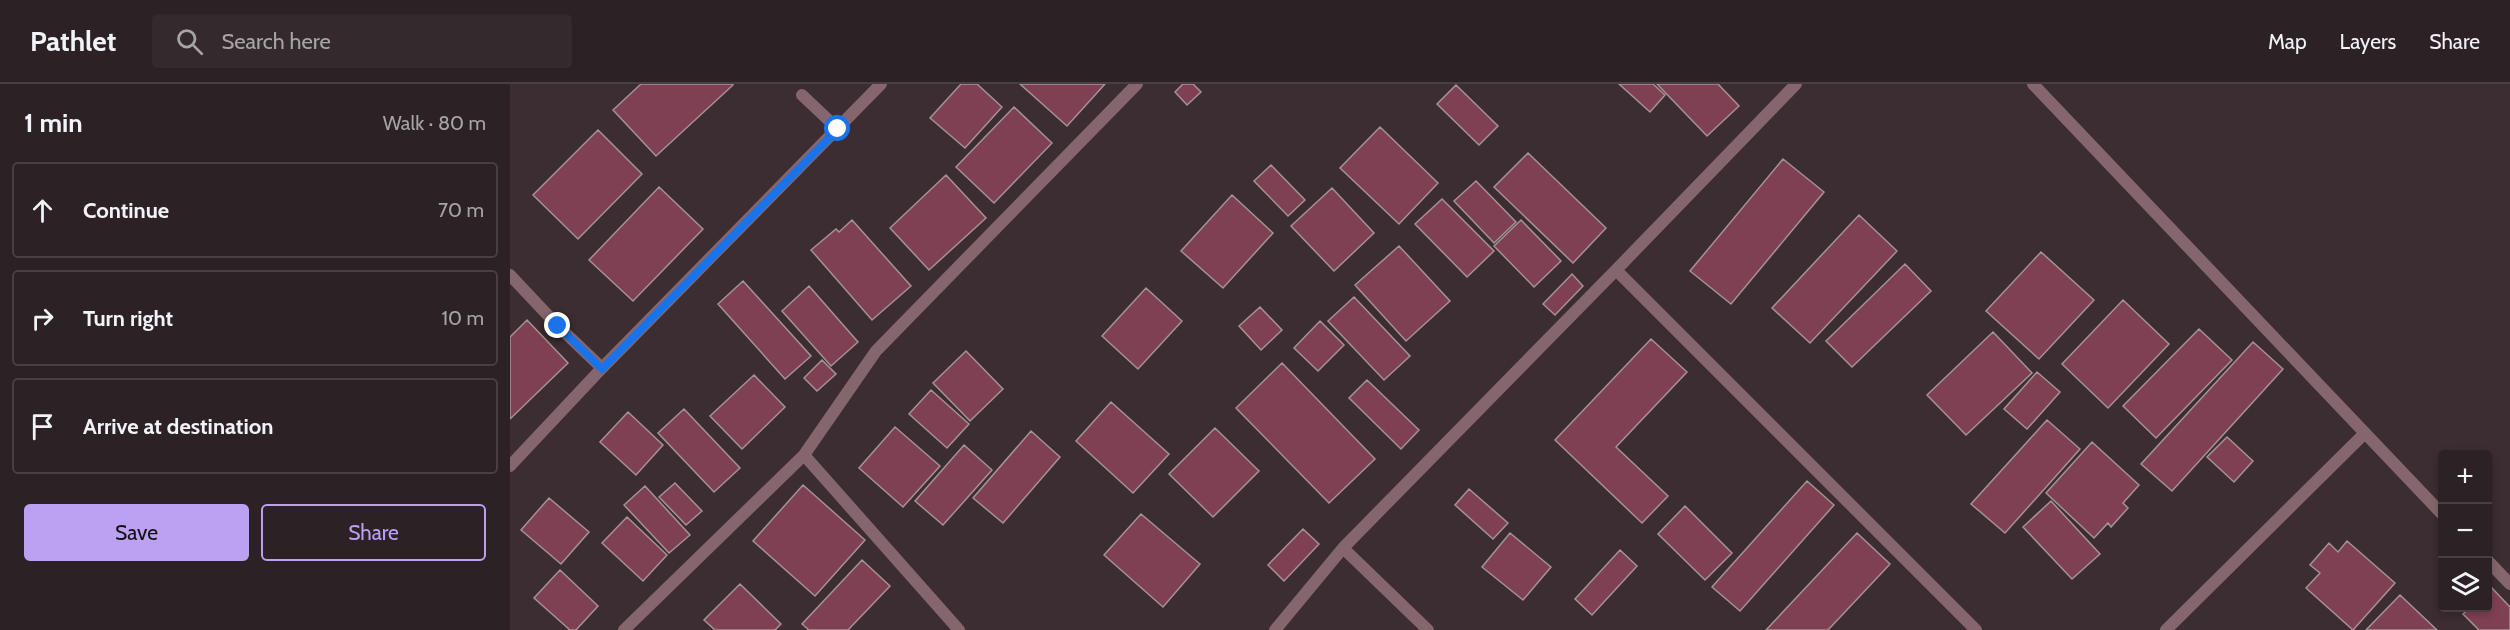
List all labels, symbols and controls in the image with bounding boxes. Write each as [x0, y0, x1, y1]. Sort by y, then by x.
search box [152, 14, 572, 68]
text: Pathlet [30, 24, 116, 58]
icon: search [173, 25, 206, 58]
text: Search here [221, 28, 331, 55]
text: Map [2268, 29, 2307, 54]
text: Layers [2340, 29, 2396, 54]
text: Share [2429, 29, 2480, 54]
text: 1 min [24, 107, 83, 139]
text: Walk · 80 m [383, 111, 486, 135]
route start [824, 115, 850, 141]
icon: ahead [26, 194, 59, 227]
text: Continue [83, 197, 169, 224]
text: 70 m [438, 198, 484, 222]
icon: right [26, 302, 59, 335]
text: Turn right [83, 305, 173, 332]
text: 10 m [441, 306, 484, 330]
route end [544, 312, 570, 338]
icon: arrive [26, 410, 59, 443]
text: Arrive at destination [83, 413, 273, 440]
map controls [2438, 450, 2492, 612]
button: + [2438, 450, 2492, 504]
button: Save [24, 504, 249, 561]
button: Share [261, 504, 486, 561]
button: − [2438, 504, 2492, 558]
button: layers [2438, 558, 2492, 612]

